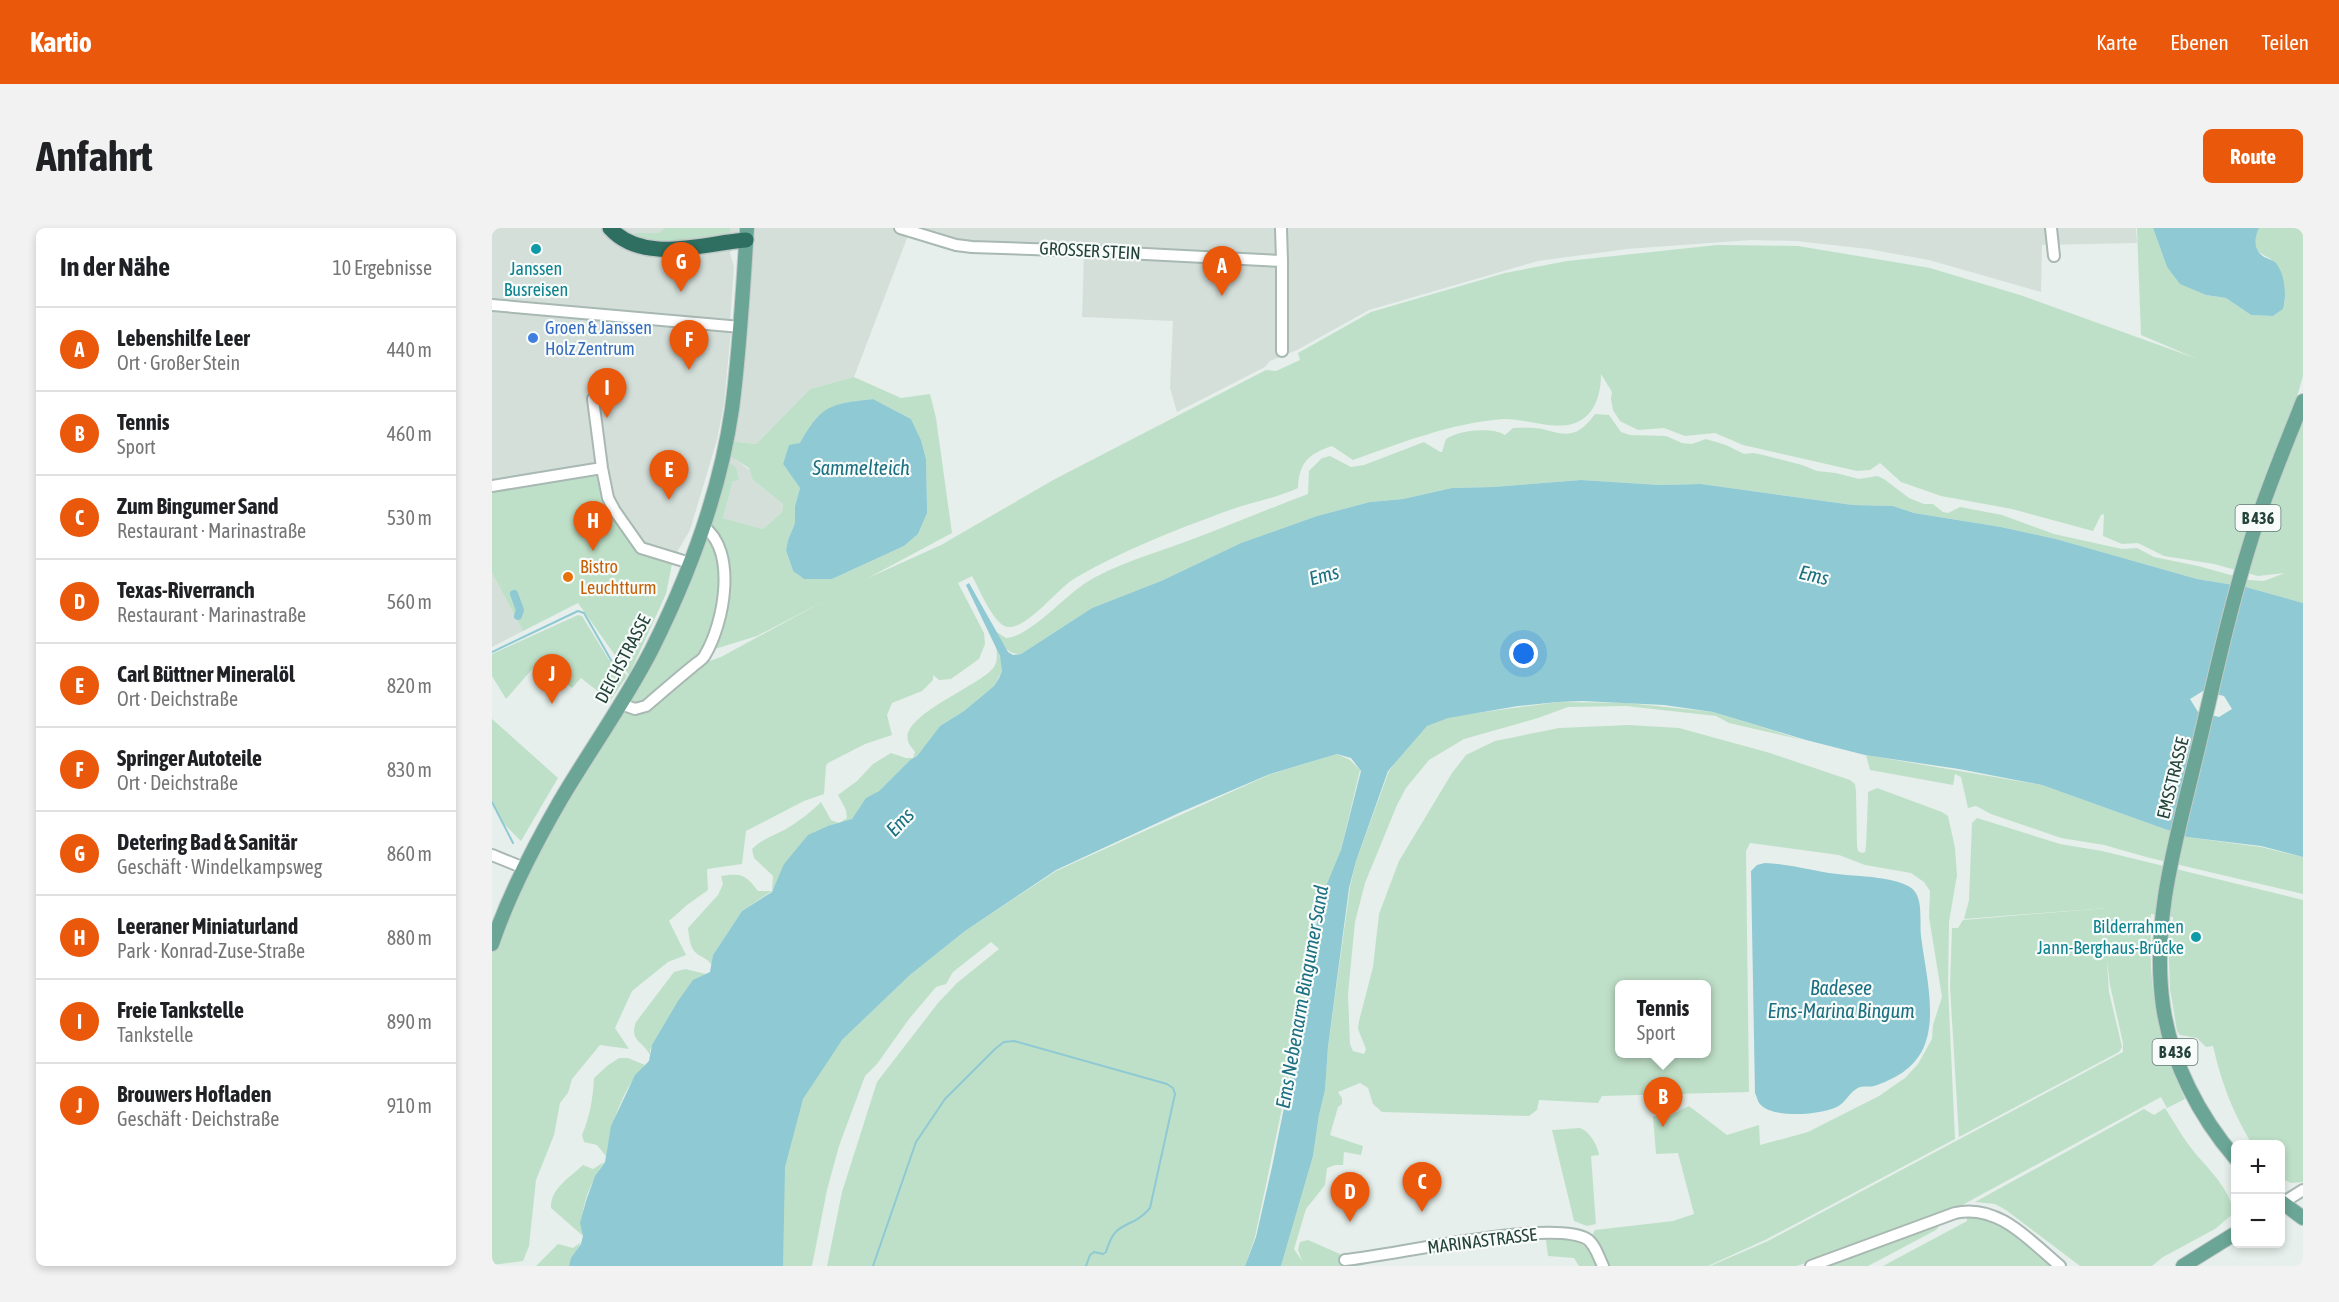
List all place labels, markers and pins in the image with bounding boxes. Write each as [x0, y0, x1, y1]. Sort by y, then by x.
marker: Janssen Busreisen [529, 242, 543, 256]
pin: G [662, 242, 700, 292]
pin: A [1202, 247, 1242, 296]
place label: Janssen Busreisen [504, 258, 568, 300]
place label: Groen & Janssen Holz Zentrum [545, 317, 652, 359]
pin: F [670, 320, 708, 370]
marker: Groen & Janssen Holz Zentrum [526, 331, 540, 345]
pin: I [588, 368, 626, 418]
pin: E [650, 450, 688, 500]
pin: H [574, 502, 612, 551]
place label: Bistro Leuchtturm [580, 556, 657, 598]
marker: Bistro Leuchtturm [561, 570, 575, 584]
pin: J [532, 654, 572, 704]
place label: Bilderrahmen Jann-Berghaus-Brücke [2037, 916, 2184, 958]
marker: Bilderrahmen Jann-Berghaus-Brücke [2189, 930, 2203, 944]
pin: B [1644, 1078, 1682, 1127]
pin: C [1402, 1162, 1442, 1212]
pin: D [1330, 1172, 1370, 1222]

